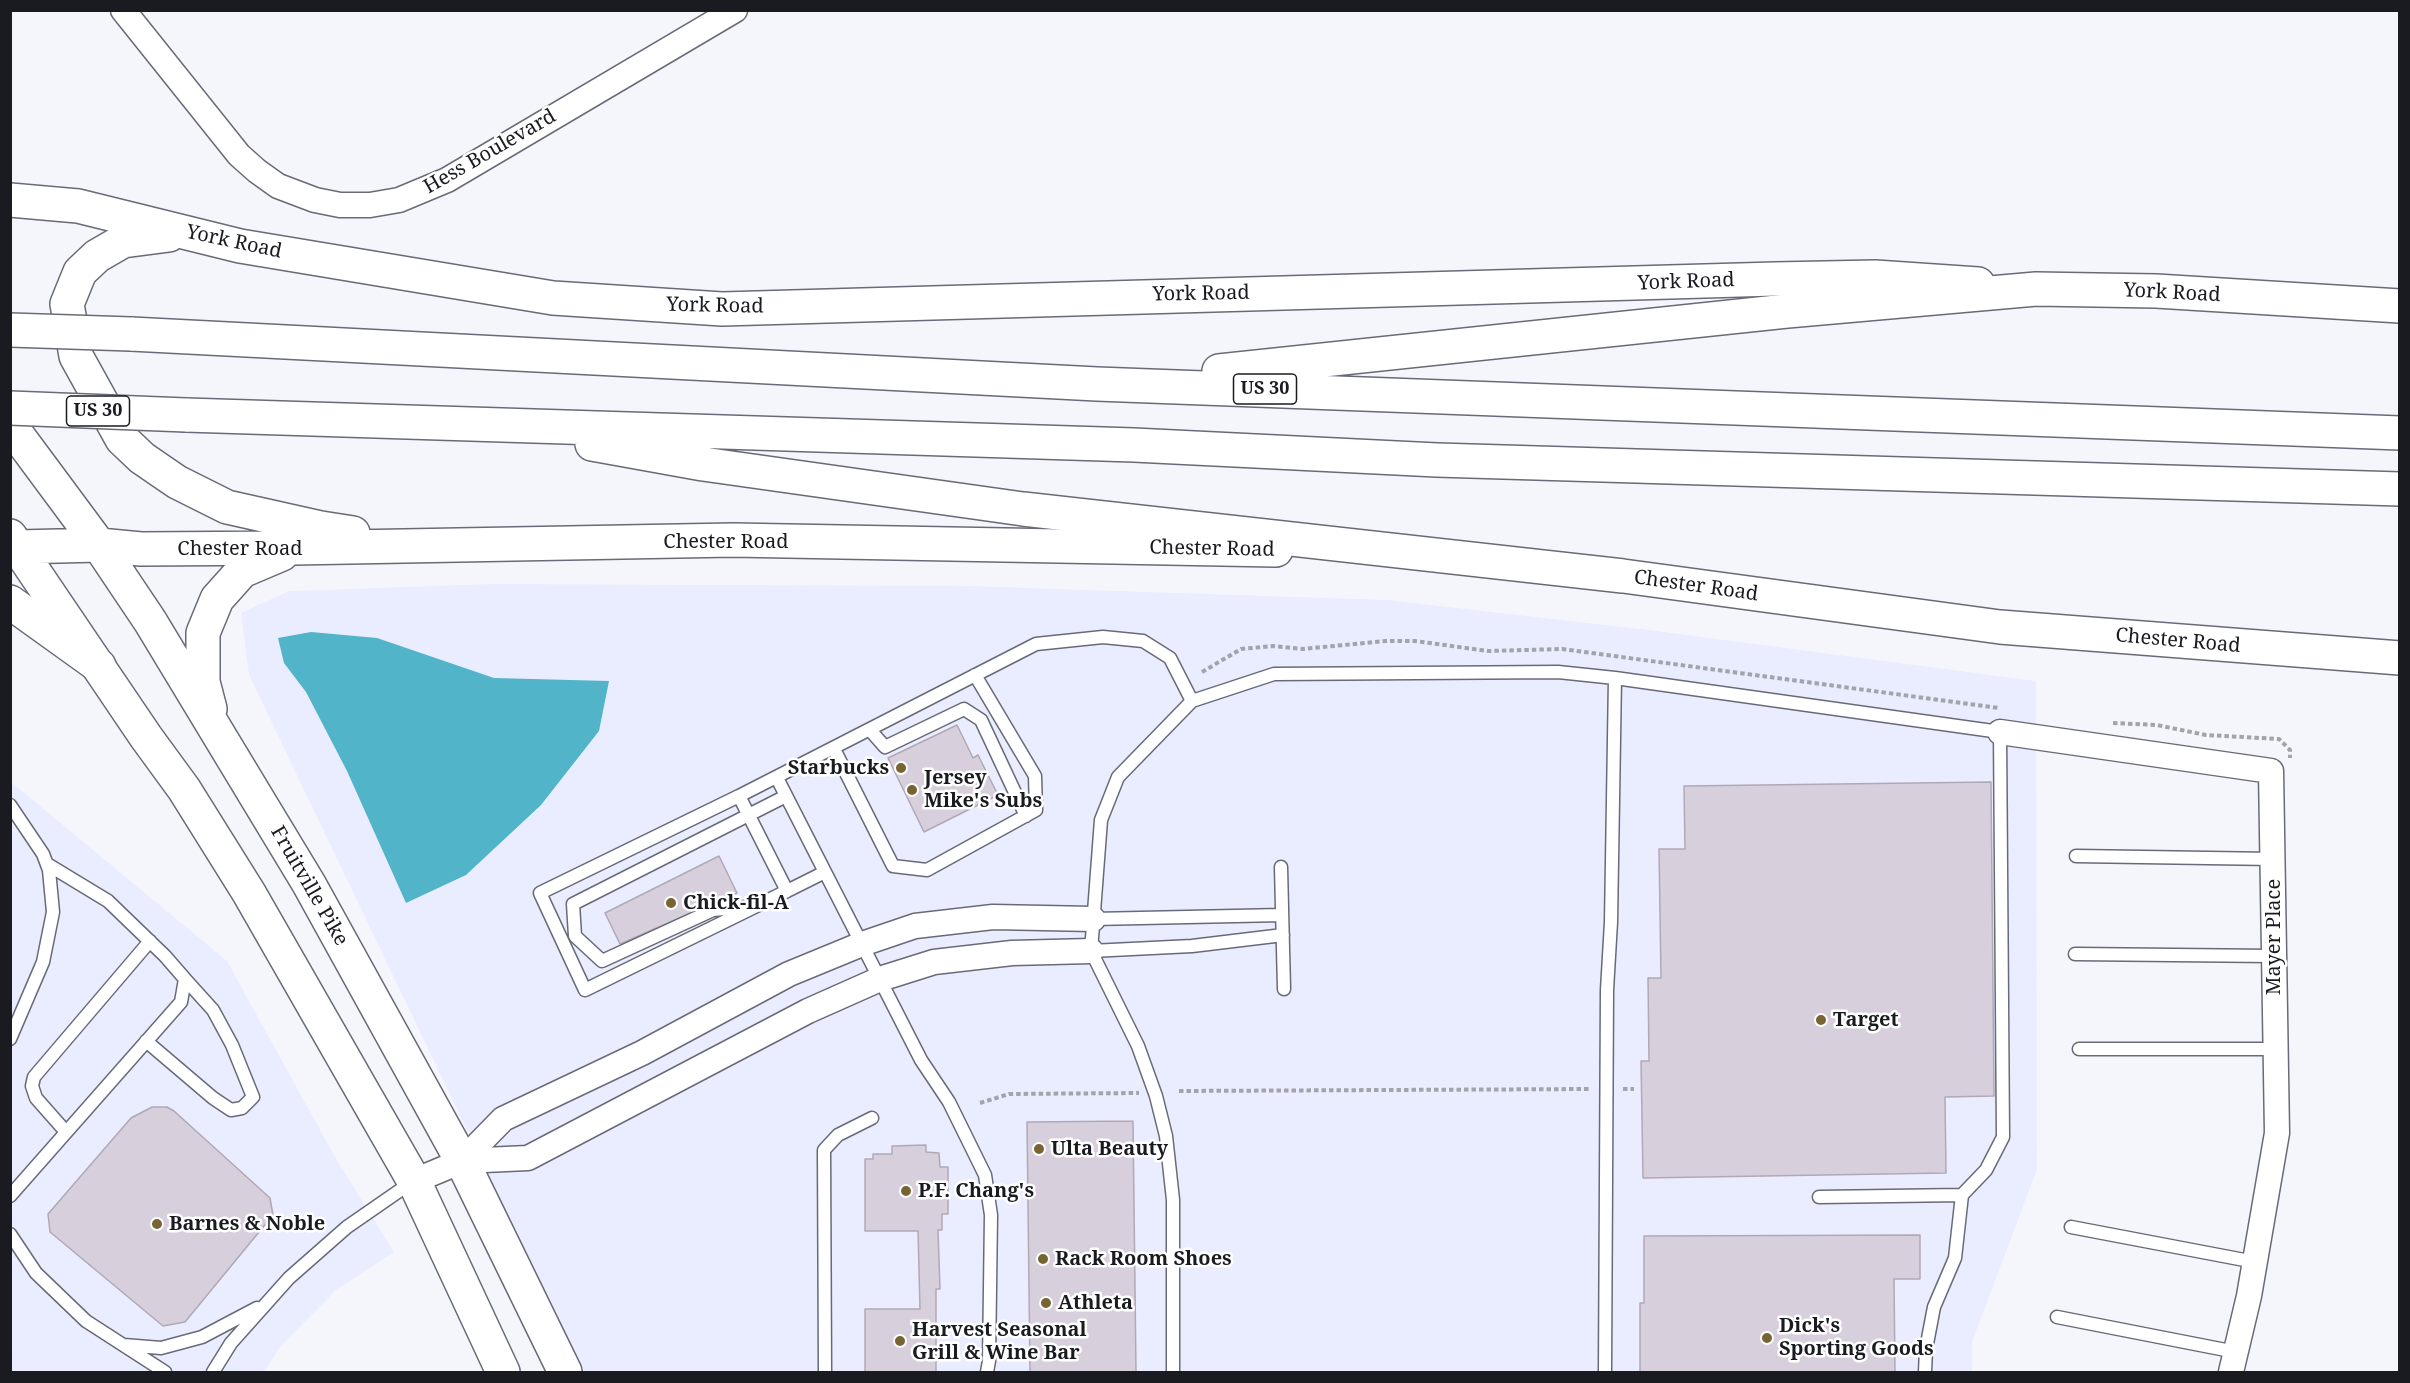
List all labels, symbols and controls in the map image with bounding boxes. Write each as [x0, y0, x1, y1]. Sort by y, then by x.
street label: Hess Boulevard [420, 104, 560, 200]
street label: York Road [184, 220, 284, 264]
street label: York Road [1637, 268, 1735, 296]
street label: York Road [2123, 278, 2221, 308]
street label: York Road [1152, 281, 1250, 307]
street label: York Road [666, 293, 764, 319]
road number: US 30 [1234, 374, 1296, 404]
road number: US 30 [66, 396, 130, 426]
street label: Chester Road [663, 530, 789, 554]
street label: Chester Road [1149, 536, 1275, 562]
street label: Chester Road [177, 537, 303, 561]
street label: Chester Road [1632, 565, 1760, 607]
street label: Chester Road [2115, 624, 2241, 658]
place label: Starbucks [788, 756, 889, 780]
marker: Starbucks [894, 761, 908, 775]
place label: Jersey Mike's Subs [924, 766, 1042, 813]
marker: Jersey Mike's Subs [905, 783, 919, 797]
street label: Fruitville Pike [265, 822, 353, 950]
street label: Mayer Place [2262, 879, 2286, 995]
place label: Chick-fil-A [683, 891, 789, 915]
marker: Chick-fil-A [664, 896, 678, 910]
place label: Target [1833, 1008, 1899, 1032]
marker: Target [1814, 1013, 1828, 1027]
place label: Ulta Beauty [1051, 1137, 1168, 1161]
marker: Ulta Beauty [1032, 1142, 1046, 1156]
place label: P.F. Chang's [918, 1179, 1034, 1203]
marker: P.F. Chang's [899, 1184, 913, 1198]
place label: Barnes & Noble [169, 1212, 325, 1236]
marker: Barnes & Noble [150, 1217, 164, 1231]
place label: Rack Room Shoes [1055, 1247, 1232, 1271]
marker: Rack Room Shoes [1036, 1252, 1050, 1266]
place label: Athleta [1058, 1291, 1133, 1315]
marker: Athleta [1039, 1296, 1053, 1310]
place label: Dick's Sporting Goods [1779, 1314, 1934, 1361]
place label: Harvest Seasonal Grill & Wine Bar [912, 1318, 1087, 1365]
marker: Dick's Sporting Goods [1760, 1331, 1774, 1345]
marker: Harvest Seasonal Grill & Wine Bar [893, 1334, 907, 1348]

